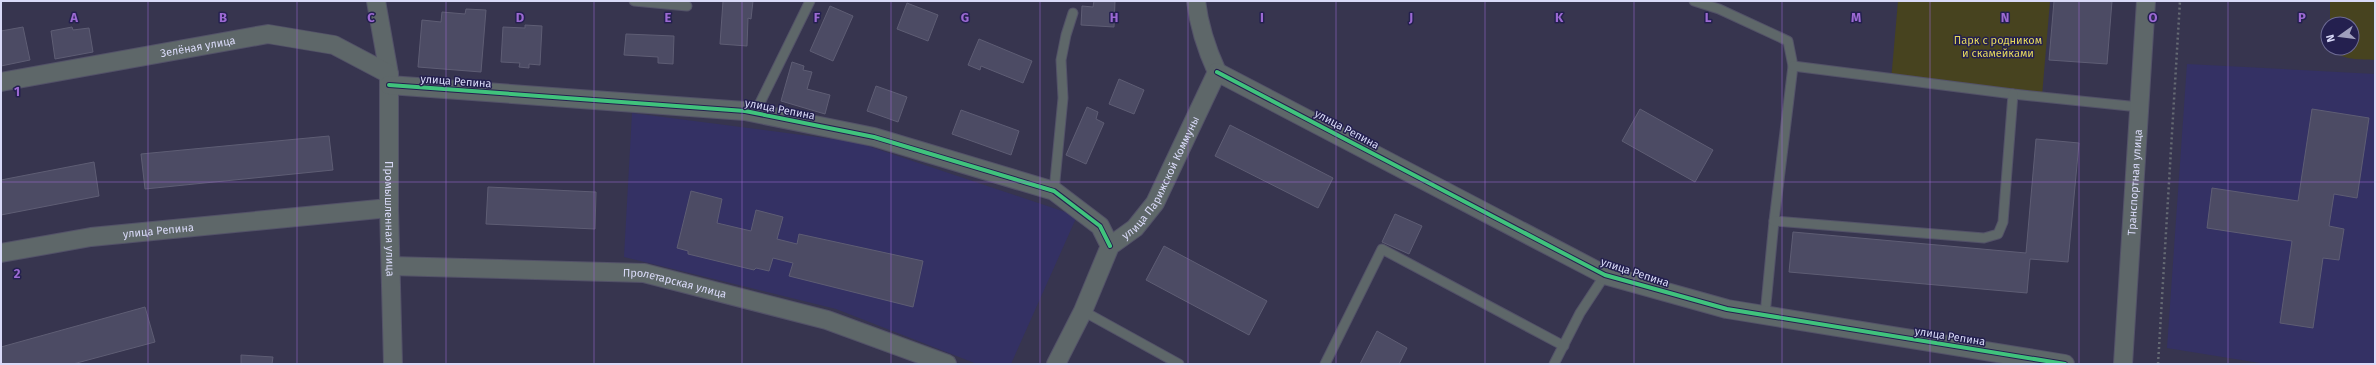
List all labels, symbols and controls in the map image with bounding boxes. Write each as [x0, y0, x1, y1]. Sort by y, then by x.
text: A [69, 10, 78, 25]
text: B [219, 10, 227, 25]
text: C [367, 10, 375, 25]
text: D [516, 10, 525, 25]
text: E [665, 10, 672, 25]
text: F [814, 10, 821, 25]
text: G [961, 10, 969, 25]
text: H [1110, 10, 1118, 25]
text: I [1260, 10, 1264, 25]
text: J [1408, 10, 1413, 25]
text: K [1555, 10, 1564, 25]
text: L [1705, 10, 1712, 25]
text: M [1851, 10, 1861, 25]
text: N [2001, 10, 2009, 25]
text: O [2149, 10, 2158, 25]
text: P [2298, 10, 2306, 25]
north arrow [2320, 16, 2360, 56]
text: N [2324, 33, 2338, 43]
street label: Зелёная улица [159, 34, 237, 60]
park label: Парк с родником и скамейками [1954, 34, 2042, 60]
street label: улица Репина [420, 73, 492, 90]
text: 1 [14, 84, 20, 99]
street label: улица Репина [744, 96, 816, 123]
street label: улица Репина [1312, 107, 1381, 152]
street label: улица Парижской Коммуны [1119, 114, 1202, 242]
street label: Транспортная улица [2125, 129, 2145, 236]
street label: Промышленная улица [382, 161, 397, 277]
street label: улица Репина [122, 221, 194, 241]
street label: улица Репина [1599, 255, 1671, 290]
text: 2 [14, 266, 21, 281]
street label: Пролетарская улица [623, 266, 728, 301]
street label: улица Репина [1914, 325, 1986, 348]

